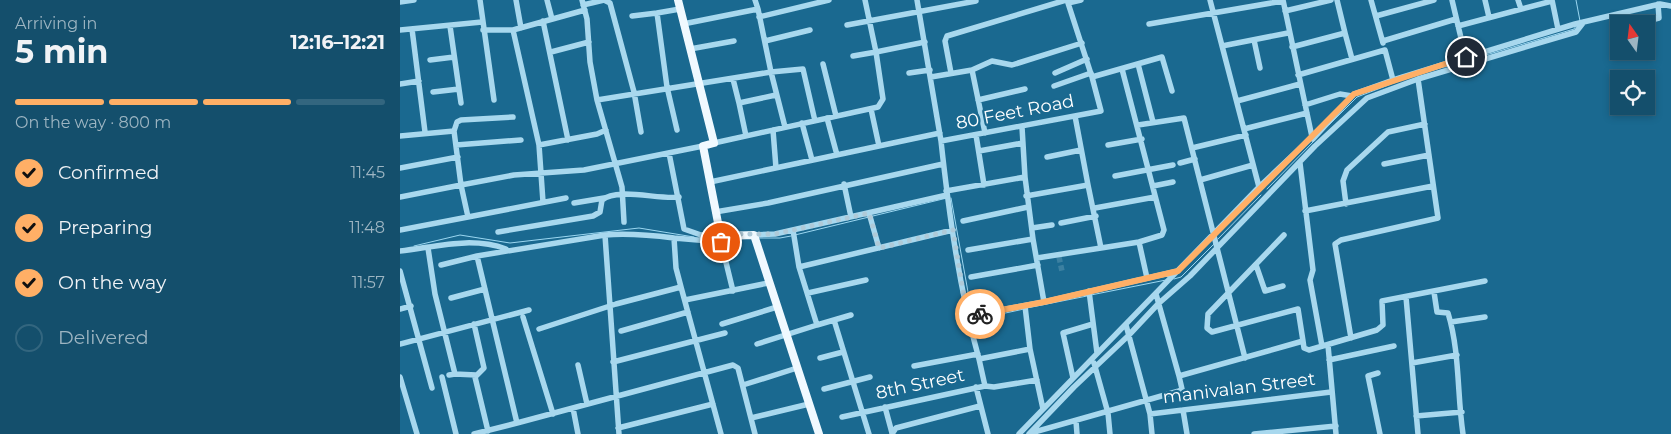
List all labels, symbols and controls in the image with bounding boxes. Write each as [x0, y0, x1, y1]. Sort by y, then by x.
text: Arriving in [15, 14, 97, 33]
north arrow [1610, 15, 1655, 60]
map controls [1610, 15, 1655, 115]
text: 12:16–12:21 [290, 31, 385, 54]
text: 5 min [15, 32, 108, 71]
pin [1445, 36, 1487, 78]
icon: home [1452, 43, 1480, 71]
button: locate [1610, 70, 1655, 115]
street label: 80 Feet Road [954, 90, 1076, 134]
text: On the way · 800 m [15, 113, 171, 132]
icon: check [15, 159, 43, 187]
text: Confirmed [58, 161, 159, 184]
text: 11:45 [350, 163, 385, 182]
icon: check [15, 214, 43, 242]
text: Preparing [58, 216, 153, 239]
text: 11:48 [349, 218, 385, 237]
pin [700, 221, 742, 263]
icon: bag [707, 228, 735, 256]
icon: check [15, 269, 43, 297]
text: On the way [58, 271, 166, 294]
text: 11:57 [352, 273, 385, 292]
courier [955, 289, 1005, 339]
icon: bike [966, 300, 994, 328]
text: Delivered [58, 326, 149, 349]
street label: 8th Street [874, 364, 966, 404]
street label: manivalan Street [1161, 368, 1317, 408]

